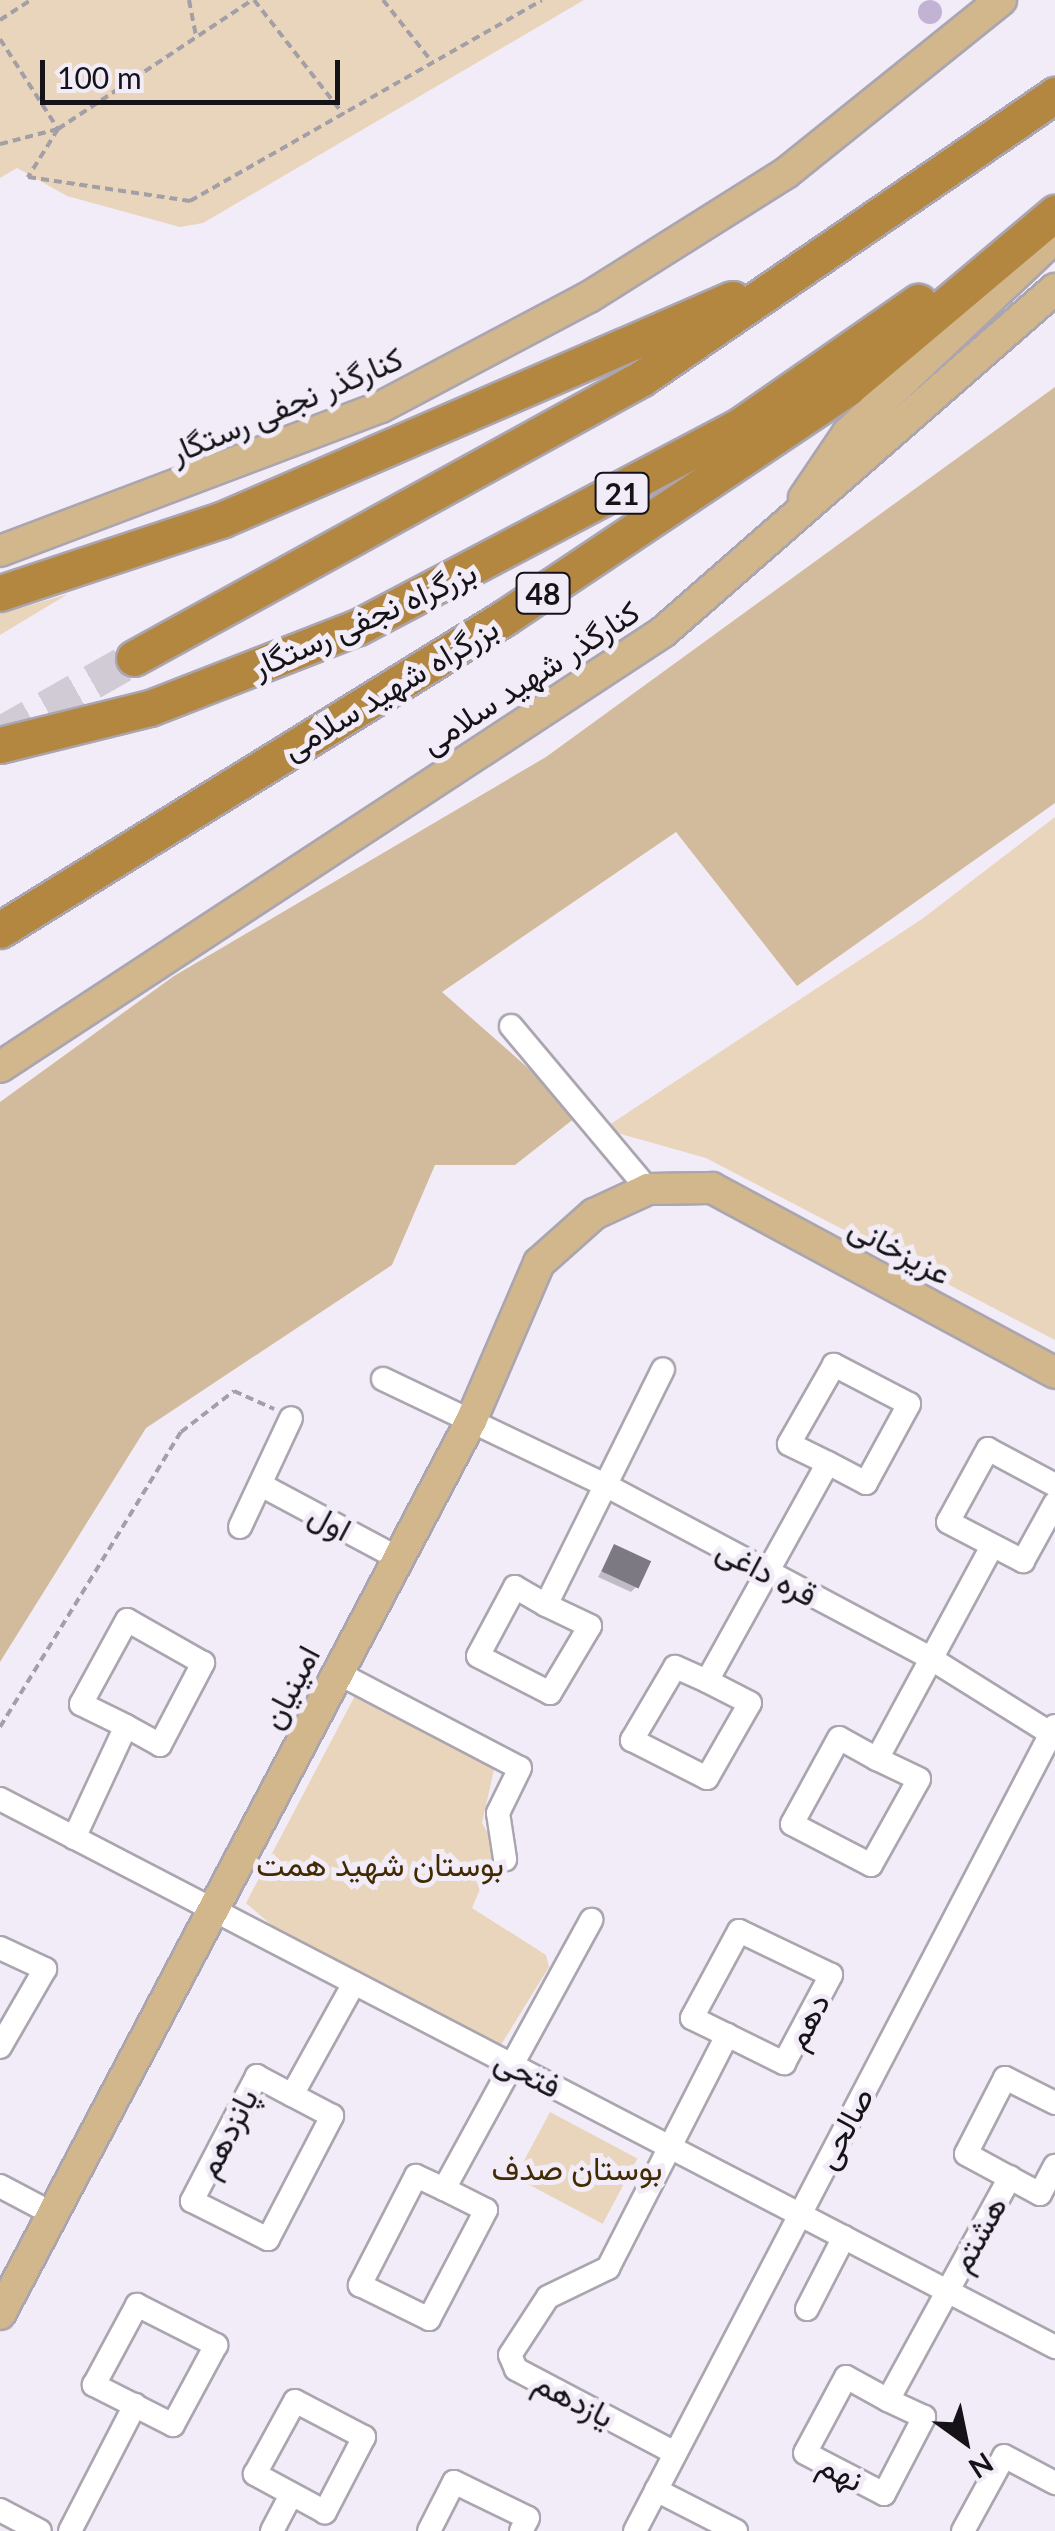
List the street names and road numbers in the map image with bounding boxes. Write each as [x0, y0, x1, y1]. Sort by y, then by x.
street label: کنارگذر نجفی رستگار [164, 339, 408, 471]
road number: 21 [594, 468, 650, 518]
street label: بزرگراه نجفی رستگار [246, 552, 482, 686]
road number: 48 [516, 568, 570, 618]
street label: کنارگذر شهید سلامی [414, 592, 646, 762]
street label: بزرگراه شهید سلامی [275, 608, 505, 768]
street label: عزیزخانی [843, 1207, 957, 1293]
street label: اول [302, 1495, 358, 1549]
street label: قره داغی [710, 1530, 824, 1614]
street label: امینیان [252, 1639, 328, 1735]
street label: دهم [776, 1986, 838, 2056]
street label: فتحی [489, 2040, 567, 2106]
street label: صالحی [807, 2081, 881, 2175]
street label: پانزدهم [188, 2082, 266, 2184]
street label: هشتم [942, 2189, 1014, 2279]
street label: یازدهم [528, 2363, 620, 2435]
street label: نهم [812, 2445, 870, 2499]

